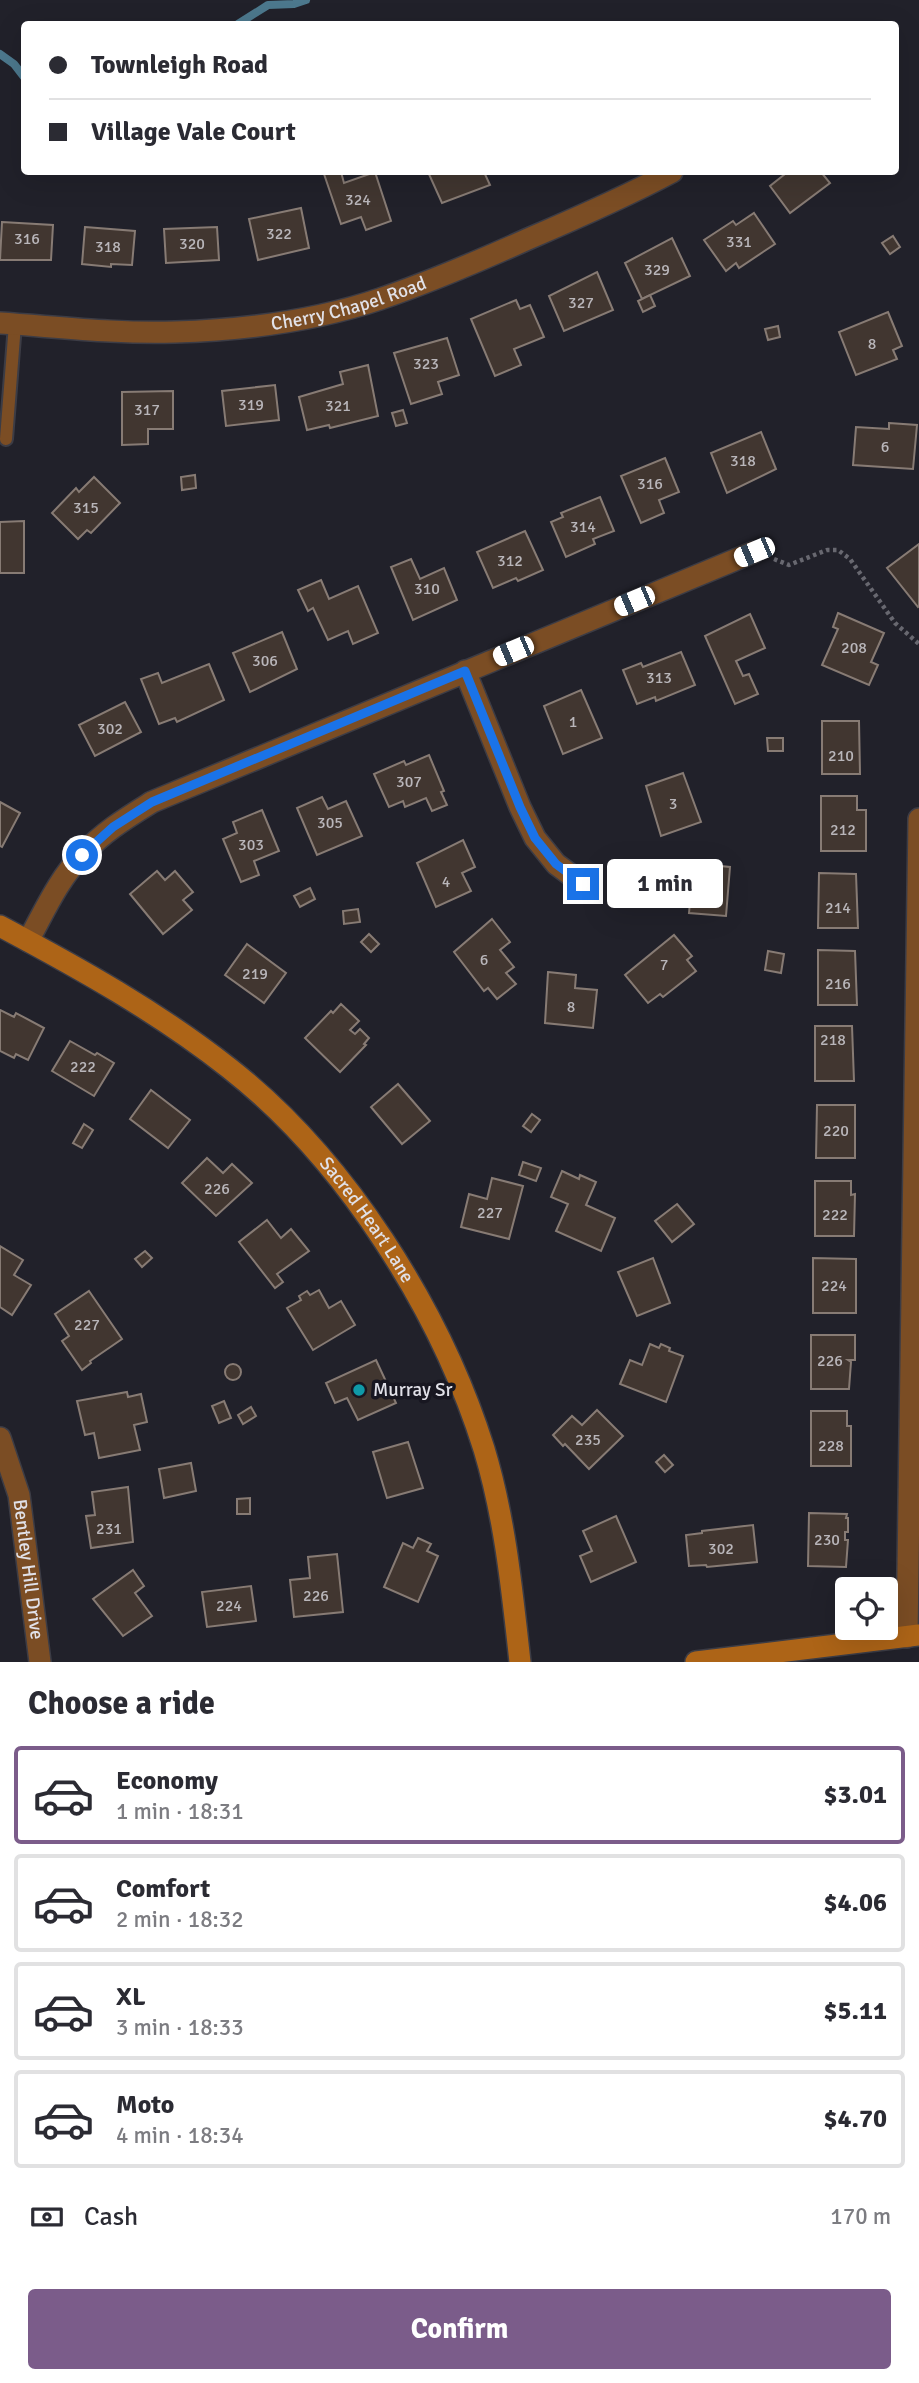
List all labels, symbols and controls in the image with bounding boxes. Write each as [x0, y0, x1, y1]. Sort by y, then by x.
text: Townleigh Road [91, 49, 268, 81]
text: Village Vale Court [91, 116, 296, 148]
house number: 324 [345, 190, 371, 210]
house number: 322 [266, 224, 292, 244]
house number: 316 [14, 229, 40, 249]
house number: 331 [726, 232, 752, 252]
house number: 320 [179, 234, 205, 254]
house number: 318 [95, 237, 121, 257]
house number: 329 [644, 260, 670, 280]
street label: Cherry Chapel Road [269, 271, 430, 336]
house number: 327 [568, 293, 594, 313]
house number: 8 [868, 334, 876, 354]
house number: 323 [413, 354, 439, 374]
house number: 319 [238, 395, 264, 415]
house number: 321 [325, 396, 351, 416]
house number: 317 [134, 400, 160, 420]
house number: 6 [881, 437, 889, 457]
house number: 318 [730, 451, 756, 471]
house number: 316 [637, 474, 663, 494]
house number: 315 [73, 498, 99, 518]
house number: 314 [570, 517, 596, 537]
car [731, 534, 778, 570]
house number: 312 [497, 551, 523, 571]
house number: 310 [414, 579, 440, 599]
car [611, 583, 658, 619]
car [490, 633, 537, 669]
house number: 208 [841, 638, 867, 658]
house number: 306 [252, 651, 278, 671]
house number: 313 [646, 668, 672, 688]
house number: 1 [569, 712, 577, 732]
house number: 302 [97, 719, 123, 739]
house number: 210 [828, 746, 854, 766]
house number: 307 [396, 772, 422, 792]
house number: 3 [669, 794, 677, 814]
house number: 305 [317, 813, 343, 833]
house number: 212 [830, 820, 856, 840]
house number: 303 [238, 835, 264, 855]
route start [66, 839, 98, 871]
callout: 1 min [608, 860, 723, 908]
route end [567, 868, 599, 900]
text: 1 min [637, 869, 693, 898]
house number: 4 [442, 872, 451, 892]
house number: 214 [825, 898, 851, 918]
house number: 6 [480, 950, 488, 970]
house number: 7 [660, 955, 668, 975]
house number: 219 [242, 964, 268, 984]
house number: 216 [825, 974, 851, 994]
house number: 8 [567, 997, 575, 1017]
house number: 218 [820, 1030, 846, 1050]
house number: 222 [70, 1057, 96, 1077]
house number: 220 [823, 1121, 849, 1141]
street label: Sacred Heart Lane [314, 1152, 419, 1287]
house number: 226 [204, 1179, 230, 1199]
house number: 227 [477, 1203, 503, 1223]
house number: 222 [822, 1205, 848, 1225]
house number: 224 [821, 1276, 847, 1296]
house number: 227 [74, 1315, 100, 1335]
house number: 226 [817, 1351, 843, 1371]
place label: Murray Sr [373, 1378, 453, 1402]
marker: Murray Sr [351, 1382, 367, 1398]
house number: 235 [575, 1430, 601, 1450]
house number: 228 [818, 1436, 844, 1456]
street label: Bentley Hill Drive [8, 1498, 49, 1641]
house number: 231 [96, 1519, 122, 1539]
house number: 230 [814, 1530, 840, 1550]
house number: 302 [708, 1539, 734, 1559]
map controls [835, 1577, 898, 1640]
button: locate [835, 1577, 898, 1640]
house number: 226 [303, 1586, 329, 1606]
house number: 224 [216, 1596, 242, 1616]
text: Choose a ride [28, 1684, 215, 1723]
icon: car [32, 1764, 95, 1827]
text: Economy [116, 1765, 218, 1797]
text: $3.01 [823, 1779, 887, 1811]
text: 1 min · 18:31 [116, 1797, 244, 1826]
icon: car [32, 1872, 95, 1935]
text: Comfort [116, 1873, 210, 1905]
text: $4.06 [823, 1887, 887, 1919]
text: 2 min · 18:32 [116, 1905, 244, 1934]
icon: car [32, 1980, 95, 2043]
text: XL [116, 1981, 146, 2013]
text: $5.11 [823, 1995, 887, 2027]
text: 3 min · 18:33 [116, 2013, 244, 2042]
icon: car [32, 2088, 95, 2151]
text: Moto [116, 2089, 174, 2121]
text: $4.70 [823, 2103, 887, 2135]
text: 4 min · 18:34 [116, 2121, 244, 2150]
icon: cash [28, 2198, 66, 2236]
text: Cash [84, 2201, 138, 2233]
text: 170 m [830, 2202, 891, 2231]
button: Confirm [28, 2289, 891, 2369]

